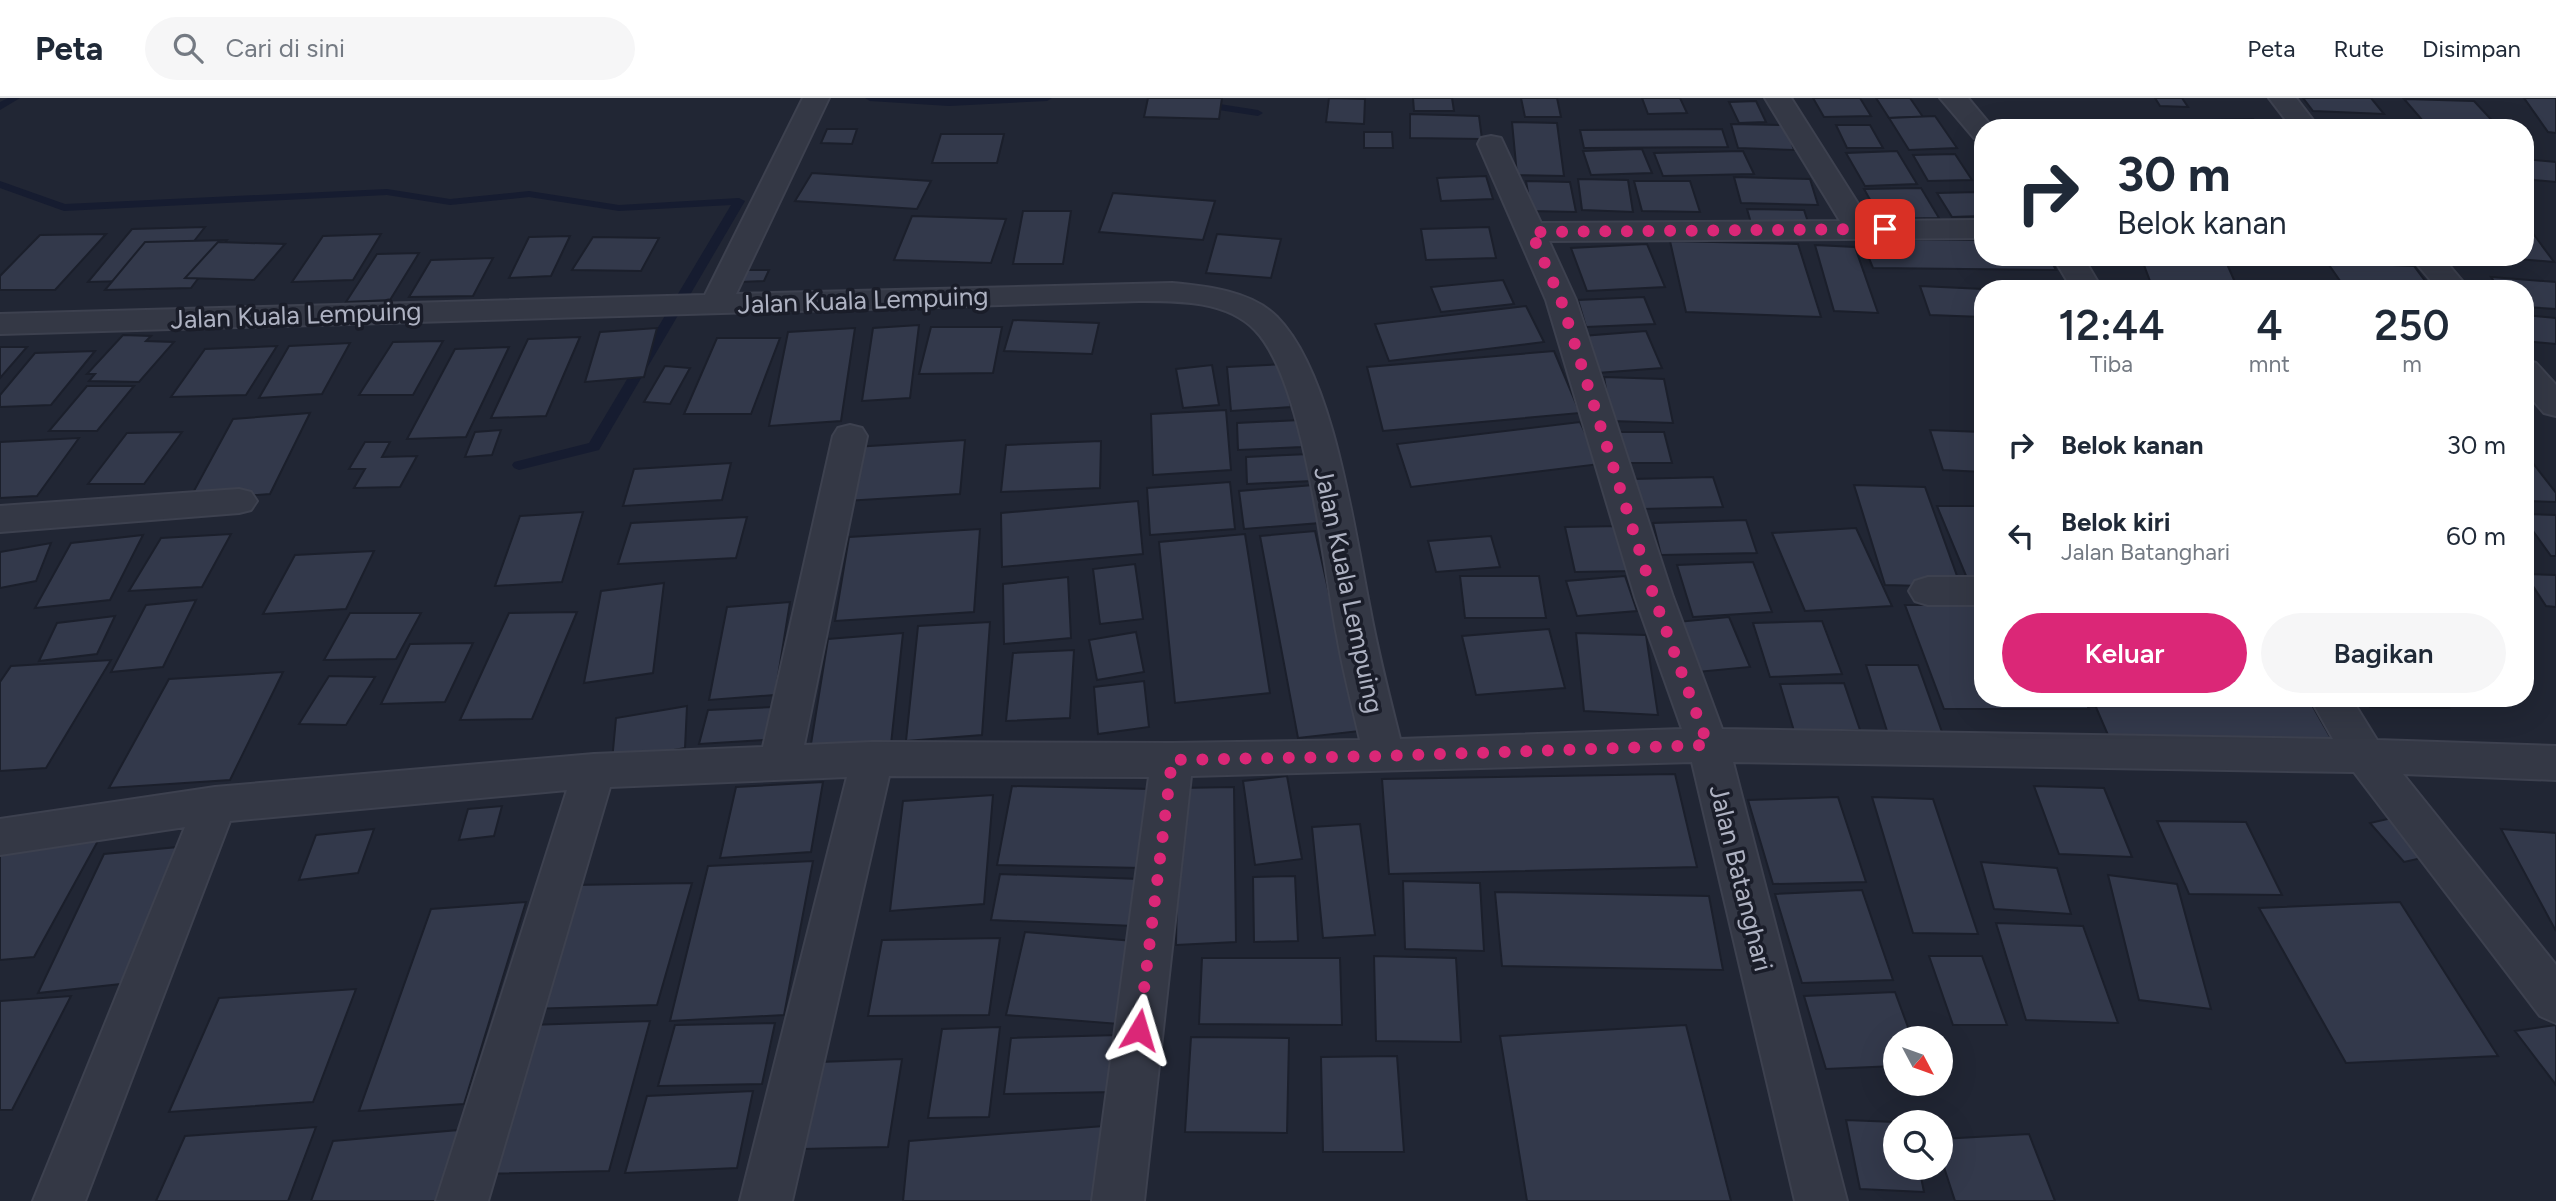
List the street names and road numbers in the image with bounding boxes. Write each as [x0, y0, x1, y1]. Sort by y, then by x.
street label: Jalan Kuala Lempuing [737, 280, 989, 320]
street label: Jalan Kuala Lempuing [170, 295, 422, 335]
street label: Jalan Kuala Lempuing [1307, 464, 1391, 716]
street label: Jalan Batanghari [1702, 781, 1780, 975]

